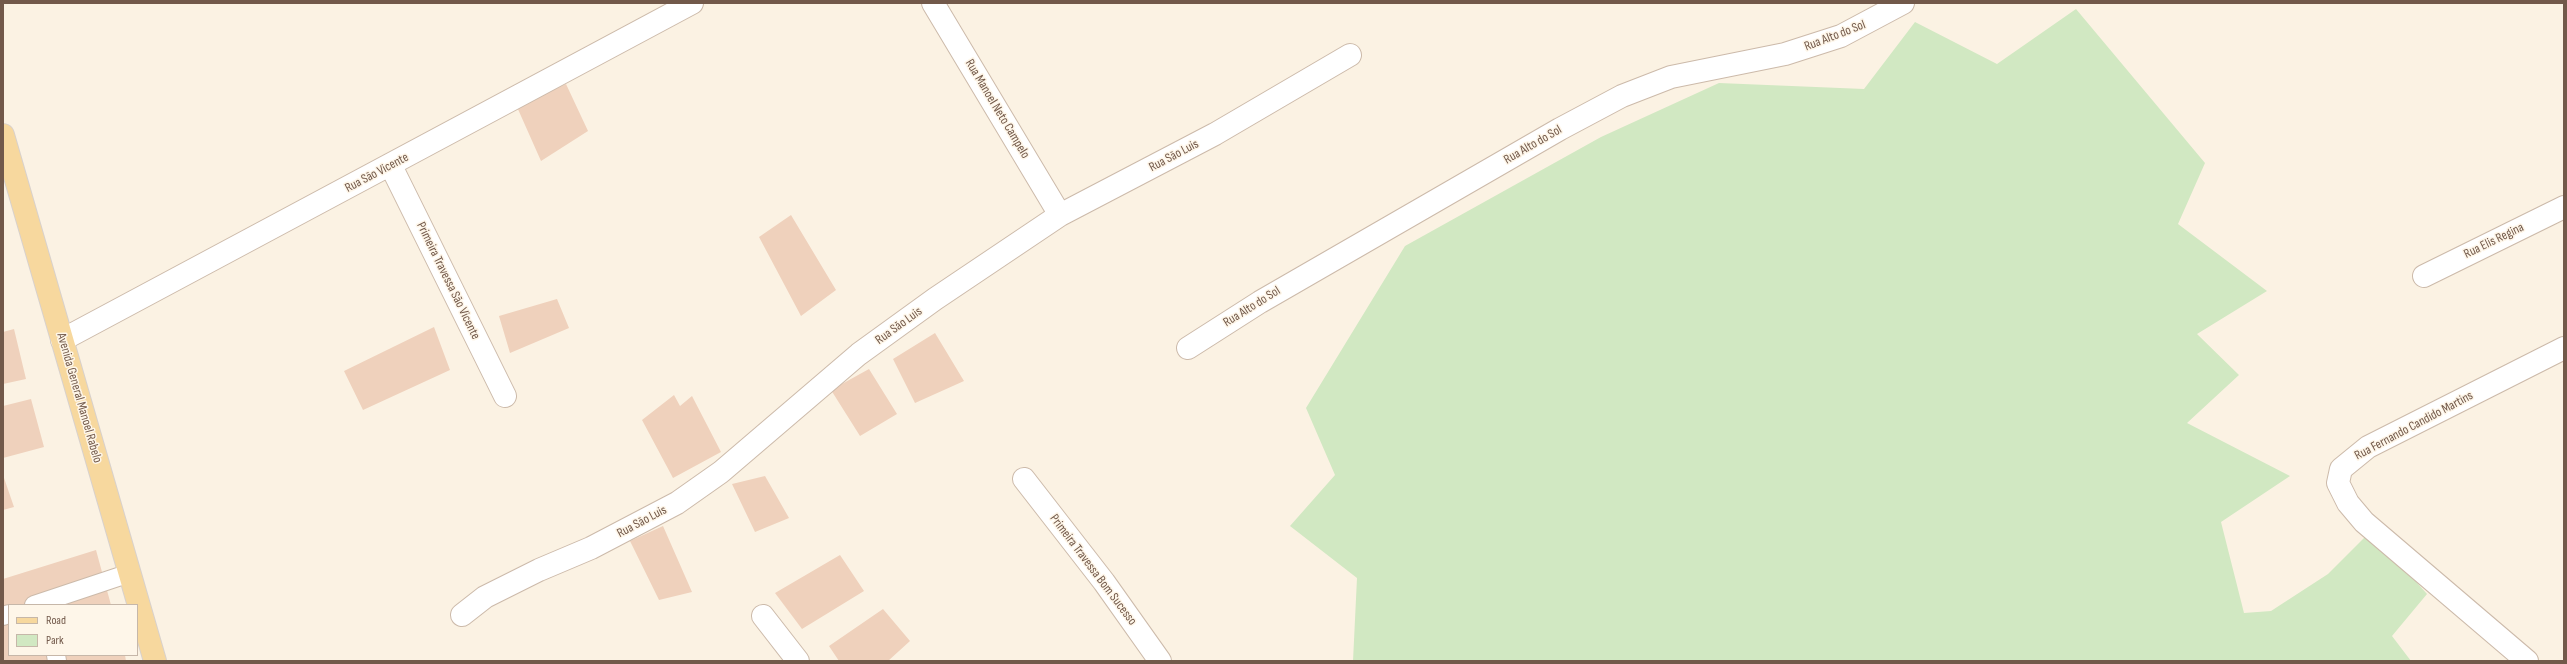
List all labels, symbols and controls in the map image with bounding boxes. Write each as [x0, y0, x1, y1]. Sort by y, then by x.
street label: Rua Alto do Sol [1802, 17, 1868, 55]
street label: Rua Manoel Neto Campelo [961, 57, 1033, 161]
street label: Rua Alto do Sol [1501, 122, 1565, 168]
street label: Rua São Luis [1147, 136, 1201, 176]
street label: Rua São Vicente [342, 150, 412, 196]
street label: Primeira Travessa São Vicente [413, 220, 483, 342]
street label: Rua Elis Regina [2461, 220, 2527, 262]
street label: Rua Alto do Sol [1221, 283, 1283, 331]
street label: Rua São Luis [873, 304, 925, 348]
street label: Avenida General Manoel Rabelo [53, 331, 105, 465]
street label: Rua Fernando Candido Martins [2352, 388, 2476, 464]
street label: Rua São Luis [615, 502, 669, 542]
street label: Primeira Travessa Bom Sucesso [1046, 511, 1140, 629]
legend [8, 604, 138, 656]
text: Road [46, 613, 66, 628]
text: Park [46, 633, 64, 648]

